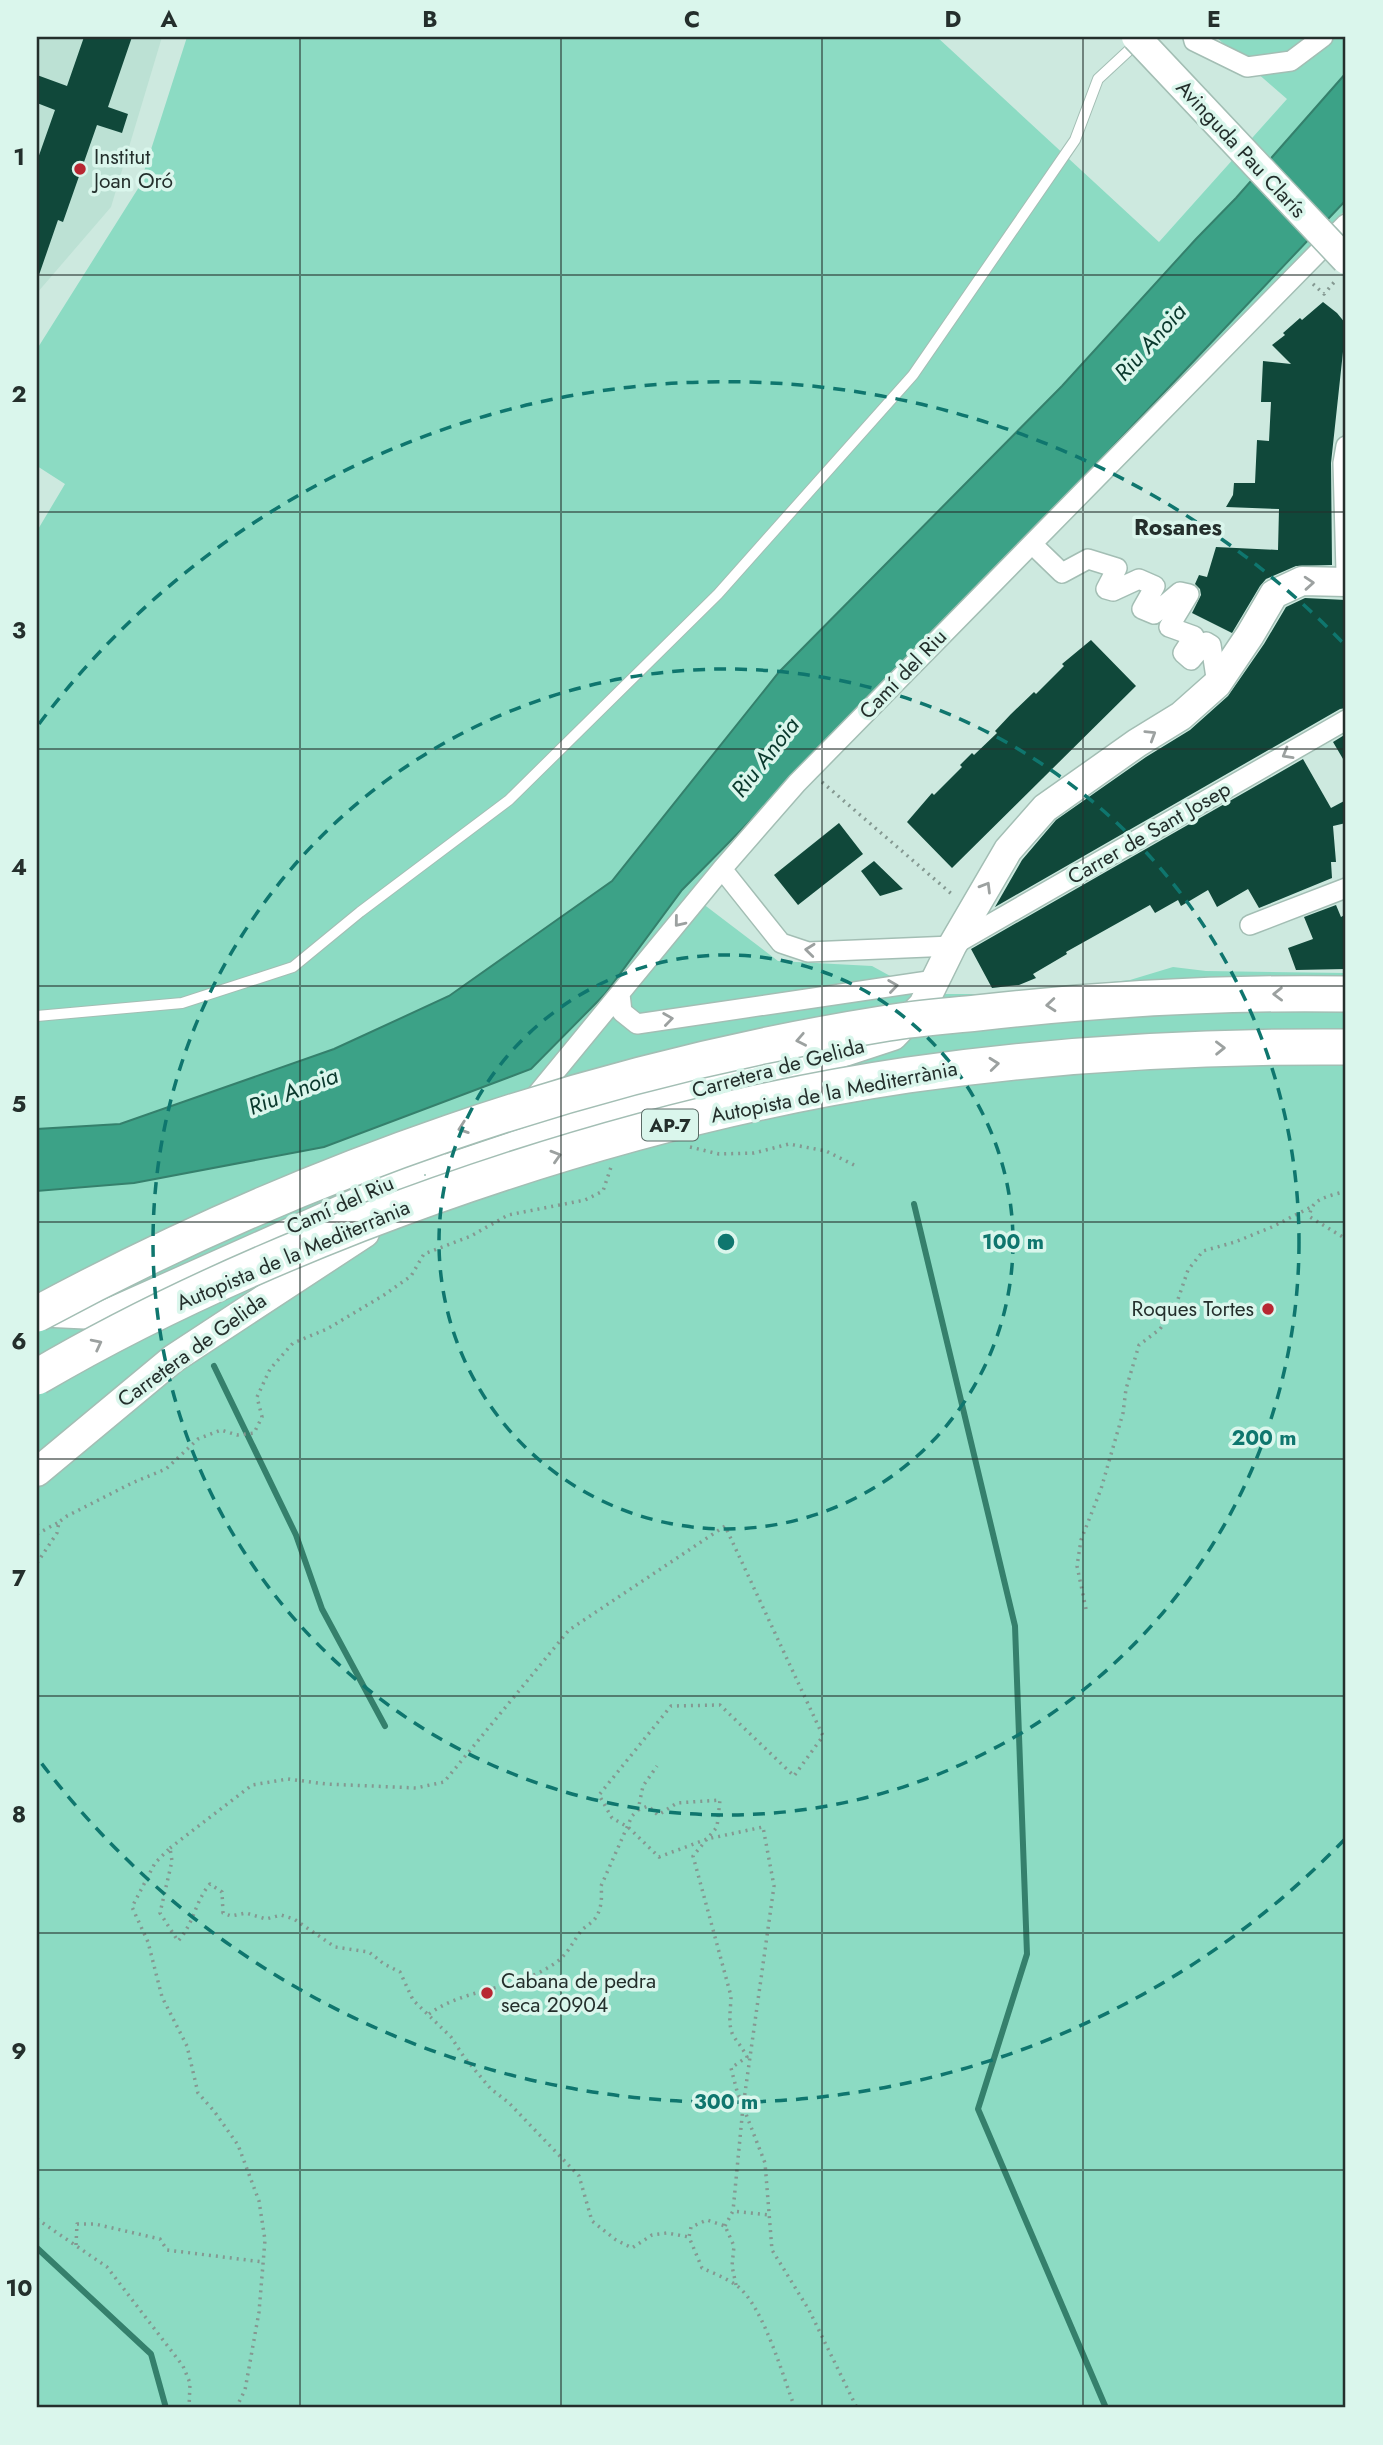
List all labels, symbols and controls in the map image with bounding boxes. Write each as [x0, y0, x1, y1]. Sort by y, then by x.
text: A [160, 2, 178, 36]
text: B [422, 2, 438, 36]
text: C [684, 2, 700, 36]
text: D [945, 2, 962, 36]
text: E [1207, 2, 1221, 36]
street label: Avinguda Pau Clarís [1169, 73, 1313, 225]
text: 1 [13, 140, 25, 174]
place label: Institut Joan Oró [91, 142, 173, 196]
marker: Institut Joan Oró [72, 161, 88, 177]
water label: Riu Anoia [1106, 295, 1194, 388]
text: 2 [11, 377, 27, 411]
district label: Rosanes [1134, 510, 1222, 544]
one-way arrow [1304, 575, 1315, 590]
text: 3 [12, 613, 26, 647]
street label: Camí del Riu [852, 622, 954, 726]
water label: Riu Anoia [723, 709, 808, 805]
one-way arrow [1143, 730, 1156, 743]
one-way arrow [1282, 746, 1294, 759]
street label: Carrer de Sant Josep [1062, 774, 1236, 892]
text: 4 [11, 850, 27, 884]
one-way arrow [978, 881, 991, 894]
one-way arrow [675, 913, 687, 926]
one-way arrow [804, 943, 816, 958]
one-way arrow [887, 979, 899, 994]
one-way arrow [1272, 986, 1283, 1002]
one-way arrow [1045, 997, 1056, 1012]
one-way arrow [662, 1012, 674, 1027]
street label: Carretera de Gelida [688, 1031, 868, 1105]
one-way arrow [795, 1031, 807, 1046]
one-way arrow [1215, 1040, 1226, 1055]
street label: Autopista de la Mediterrània [708, 1053, 960, 1131]
one-way arrow [988, 1057, 999, 1072]
water label: Riu Anoia [243, 1058, 343, 1124]
text: 5 [12, 1087, 26, 1121]
road number: AP-7 [642, 1110, 698, 1140]
one-way arrow [458, 1120, 470, 1134]
one-way arrow [549, 1149, 561, 1164]
street label: Camí del Riu [281, 1168, 399, 1242]
street label: Autopista de la Mediterrània [172, 1192, 414, 1318]
text: 100 m [982, 1227, 1044, 1257]
centre of rings [714, 1230, 738, 1254]
street label: Carretera de Gelida [111, 1286, 273, 1414]
place label: Roques Tortes [1132, 1294, 1254, 1324]
marker: Roques Tortes [1260, 1301, 1276, 1317]
text: 6 [11, 1324, 27, 1358]
one-way arrow [90, 1339, 102, 1353]
text: 200 m [1231, 1423, 1297, 1453]
text: 7 [12, 1561, 26, 1595]
text: 8 [12, 1797, 26, 1831]
place label: Cabana de pedra seca 20904 [501, 1966, 656, 2020]
marker: Cabana de pedra seca 20904 [479, 1985, 495, 2001]
text: 9 [11, 2034, 27, 2068]
text: 300 m [694, 2087, 758, 2117]
text: 10 [6, 2271, 32, 2305]

